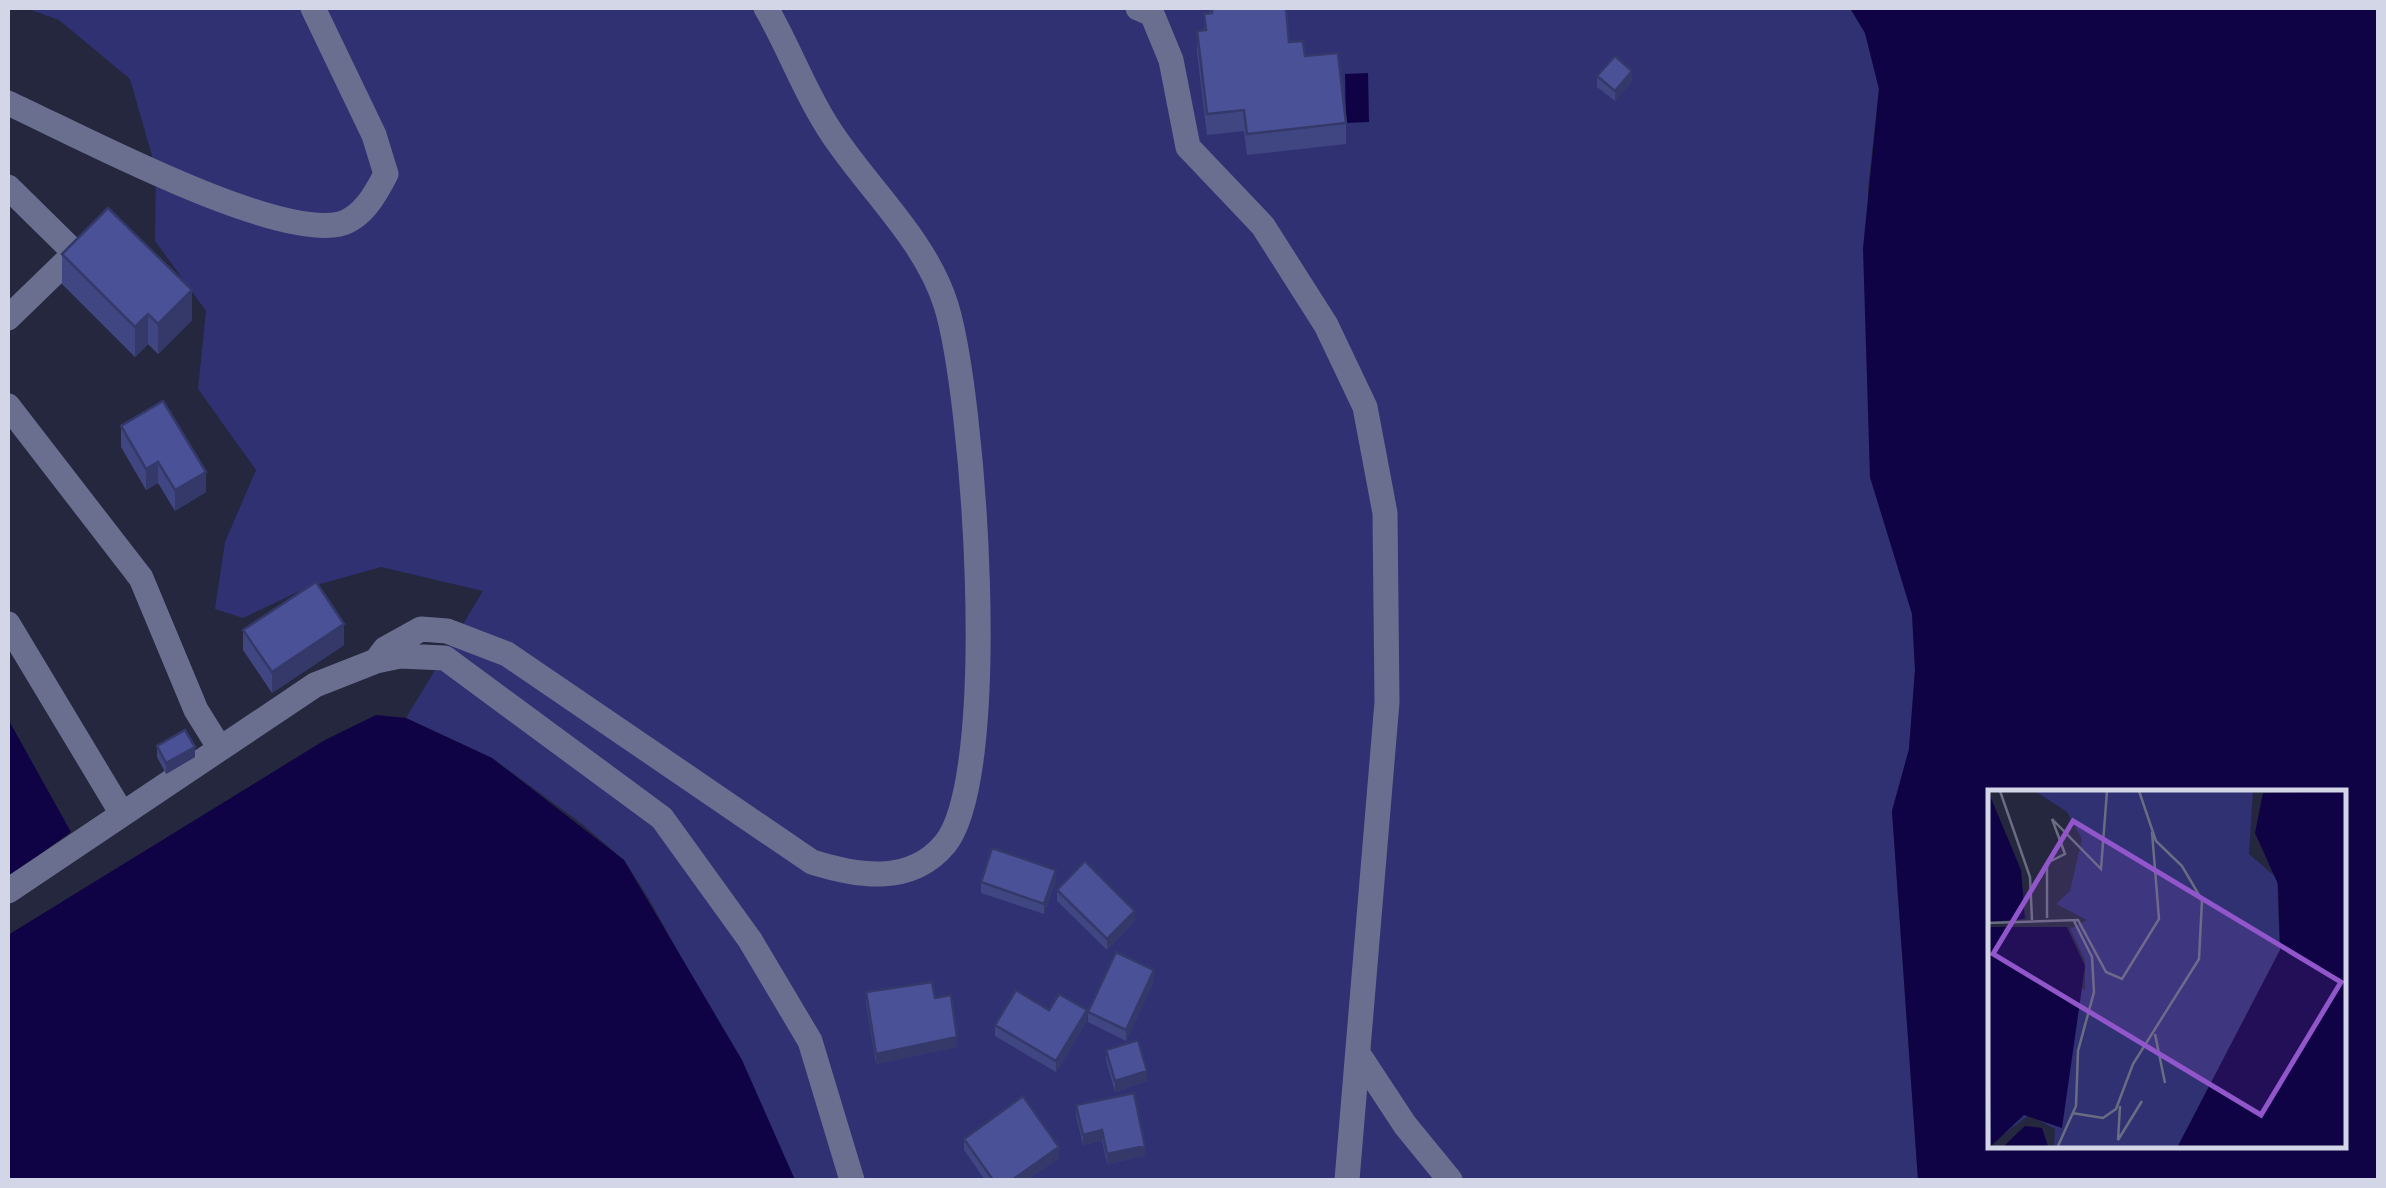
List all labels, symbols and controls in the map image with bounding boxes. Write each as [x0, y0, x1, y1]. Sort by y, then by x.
inset map [1988, 790, 2346, 1148]

